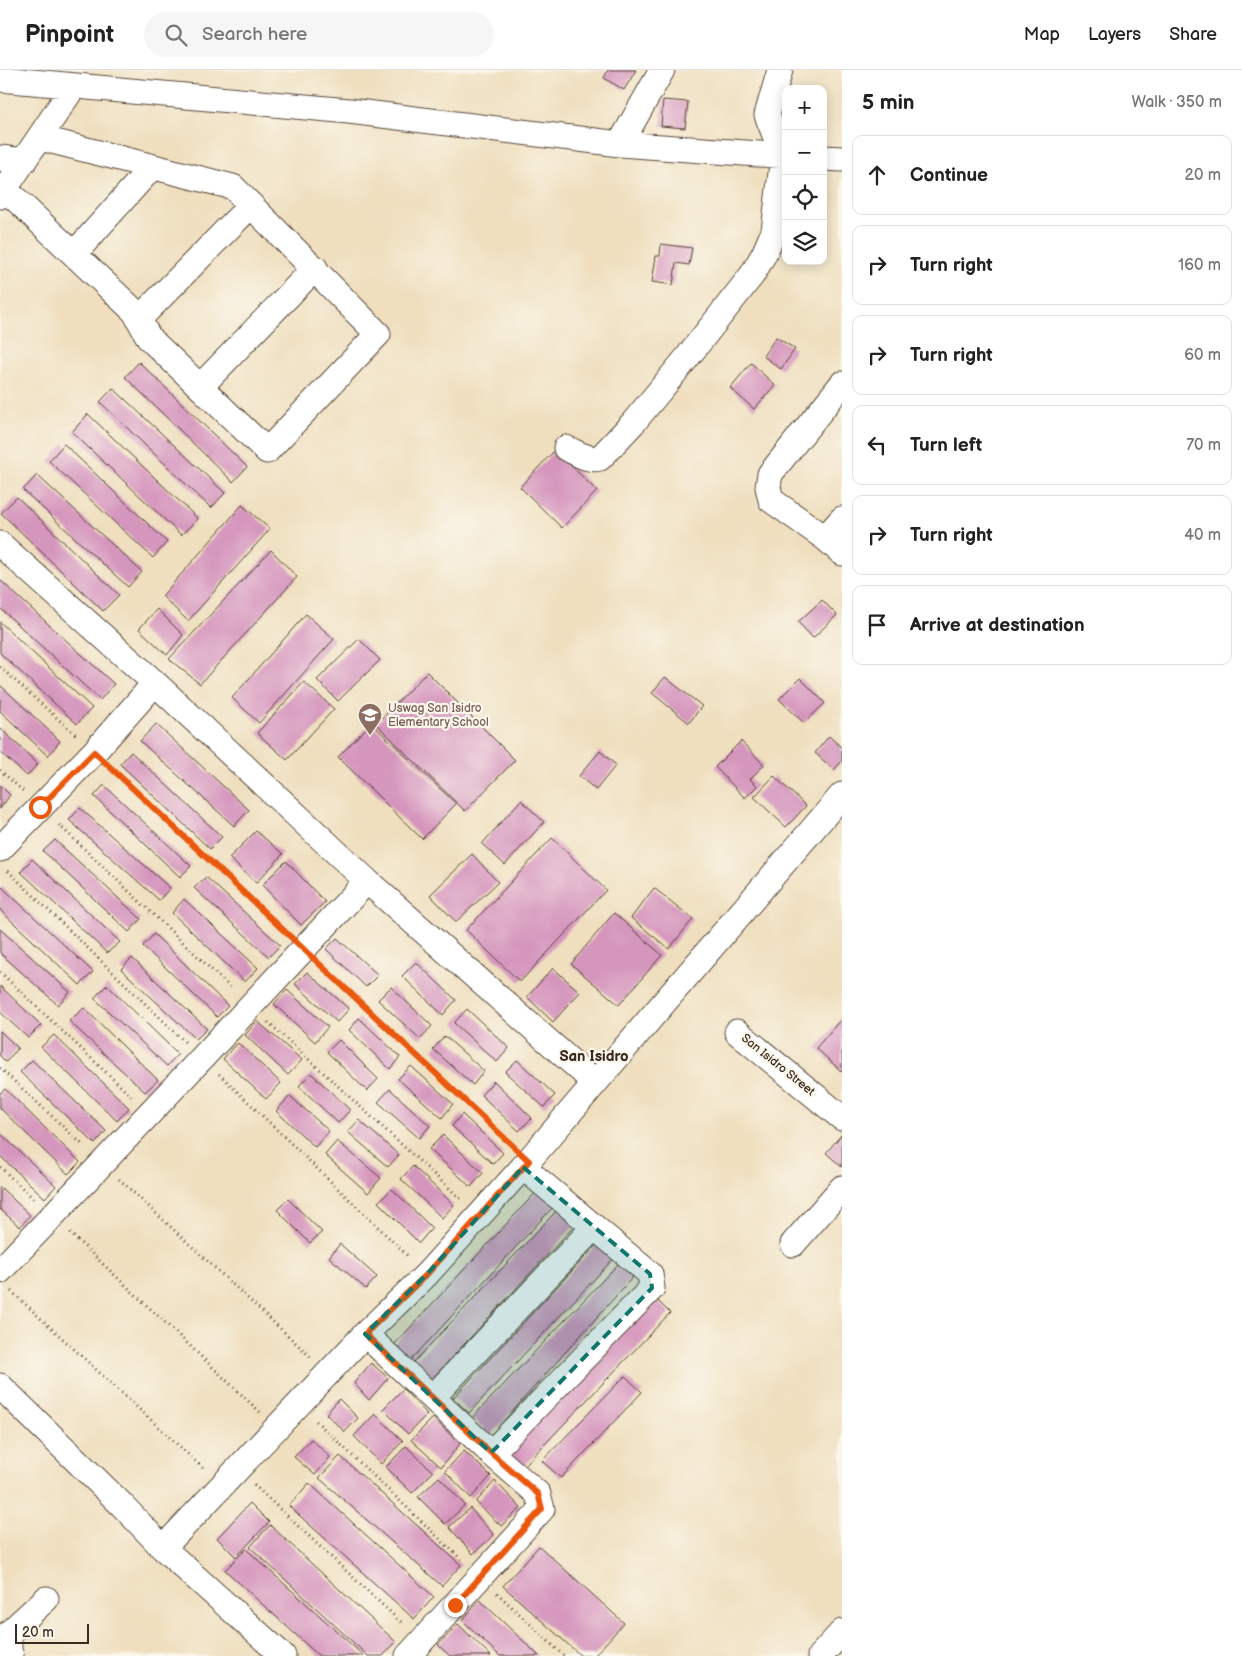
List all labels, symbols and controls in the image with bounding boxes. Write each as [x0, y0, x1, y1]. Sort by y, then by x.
search box [144, 12, 494, 57]
text: Pinpoint [25, 20, 114, 49]
icon: search [162, 21, 190, 49]
text: Search here [202, 23, 307, 46]
text: Map [1024, 24, 1060, 45]
text: Layers [1088, 24, 1141, 45]
text: Share [1169, 24, 1217, 45]
map controls [782, 85, 827, 265]
button: + [782, 85, 827, 130]
text: 5 min [862, 90, 915, 115]
text: Walk · 350 m [1131, 93, 1222, 112]
button: − [782, 130, 827, 175]
icon: ahead [863, 161, 891, 189]
text: Continue [910, 164, 988, 187]
text: 20 m [1185, 166, 1221, 185]
button: locate [782, 175, 827, 220]
button: layers [782, 220, 827, 265]
icon: right [863, 251, 891, 279]
text: Turn right [910, 254, 993, 277]
text: 160 m [1178, 256, 1221, 275]
icon: right [863, 341, 891, 369]
text: Turn right [910, 344, 993, 367]
text: 60 m [1184, 346, 1221, 365]
icon: left [863, 431, 891, 459]
text: Turn left [910, 434, 982, 457]
text: 70 m [1186, 436, 1221, 455]
icon: right [863, 521, 891, 549]
text: Turn right [910, 524, 993, 547]
text: 40 m [1184, 526, 1221, 545]
icon: arrive [863, 611, 891, 639]
text: Arrive at destination [910, 614, 1085, 637]
place label: Uswag San Isidro Elementary School [388, 701, 489, 730]
school or university icon: Uswag San Isidro Elementary School [357, 702, 383, 736]
route start [29, 796, 52, 819]
street label: San Isidro Street [738, 1031, 818, 1099]
district label: San Isidro [559, 1047, 629, 1066]
route end [444, 1594, 467, 1617]
scale bar [15, 1621, 89, 1644]
text: 20 m [22, 1624, 54, 1641]

